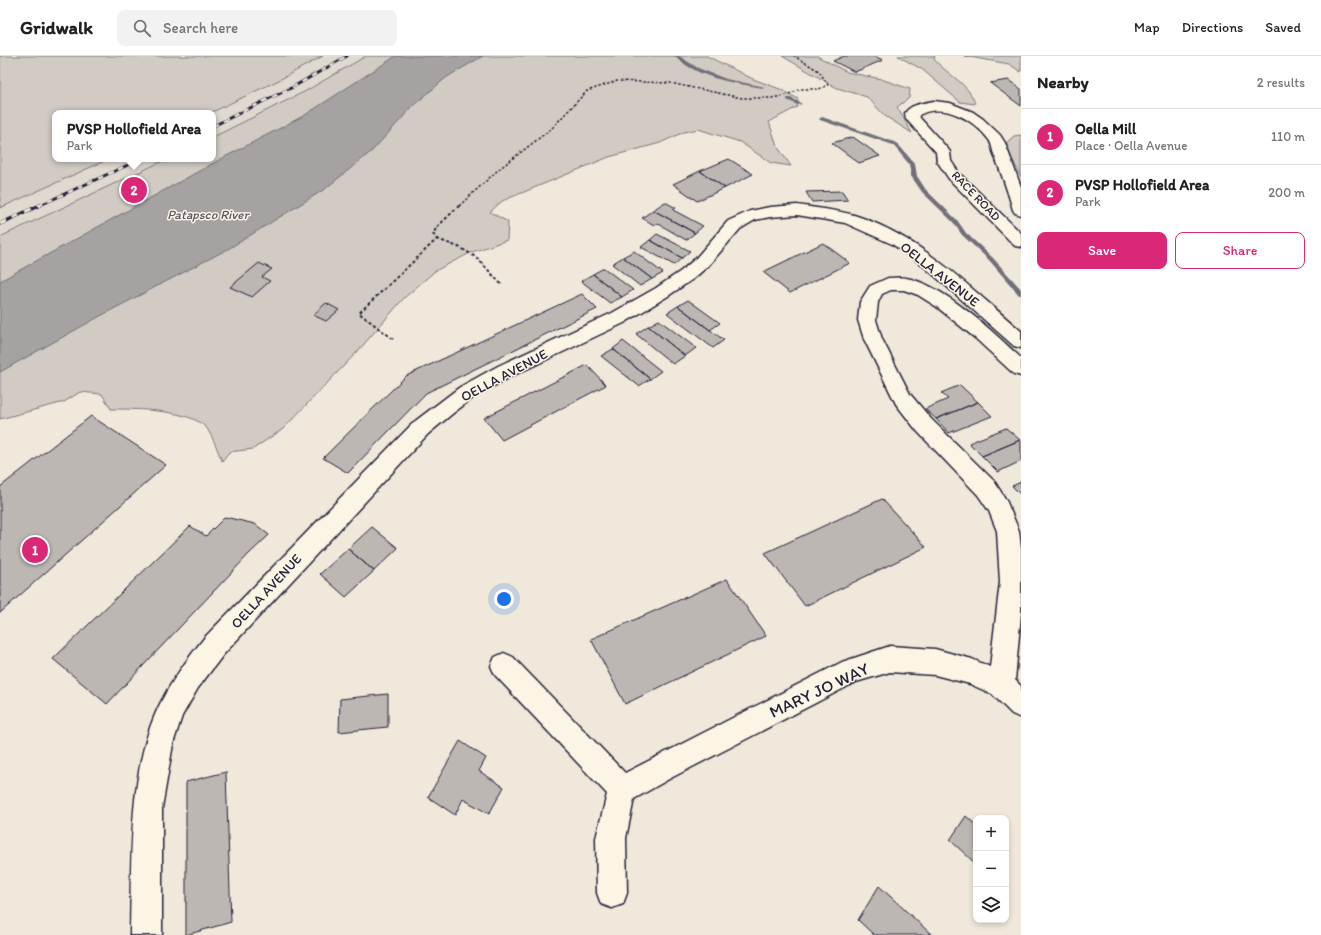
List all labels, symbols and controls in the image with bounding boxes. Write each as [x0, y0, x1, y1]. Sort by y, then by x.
search box [117, 10, 397, 46]
text: Gridwalk [20, 16, 93, 39]
icon: search [131, 17, 153, 39]
text: Search here [163, 19, 238, 37]
text: Map [1134, 19, 1160, 36]
text: Directions [1182, 19, 1243, 36]
text: Saved [1265, 19, 1301, 36]
text: Nearby [1037, 72, 1089, 92]
text: 2 results [1257, 75, 1305, 90]
popup [52, 110, 216, 162]
text: PVSP Hollofield Area [67, 120, 201, 138]
text: Oella Mill [1075, 120, 1136, 138]
text: 1 [1047, 129, 1053, 144]
text: 110 m [1271, 129, 1305, 144]
text: Park [67, 138, 92, 153]
text: Place · Oella Avenue [1075, 138, 1187, 153]
street label: RACE ROAD [949, 168, 1003, 224]
pin: 2 [121, 175, 147, 205]
text: PVSP Hollofield Area [1075, 176, 1209, 194]
text: 2 [1047, 185, 1053, 200]
text: 200 m [1268, 185, 1305, 200]
text: Park [1075, 194, 1101, 209]
water label: Patapsco River [167, 207, 251, 222]
button: Save [1037, 232, 1167, 269]
button: Share [1175, 232, 1305, 269]
street label: OELLA AVENUE [897, 238, 983, 311]
street label: OELLA AVENUE [458, 345, 551, 405]
pin: 1 [22, 535, 48, 565]
street label: OELLA AVENUE [227, 550, 305, 632]
your location [494, 589, 514, 609]
street label: MARY JO WAY [766, 658, 872, 722]
map controls [973, 815, 1009, 923]
button: + [973, 815, 1009, 851]
button: − [973, 851, 1009, 887]
button: layers [973, 887, 1009, 923]

